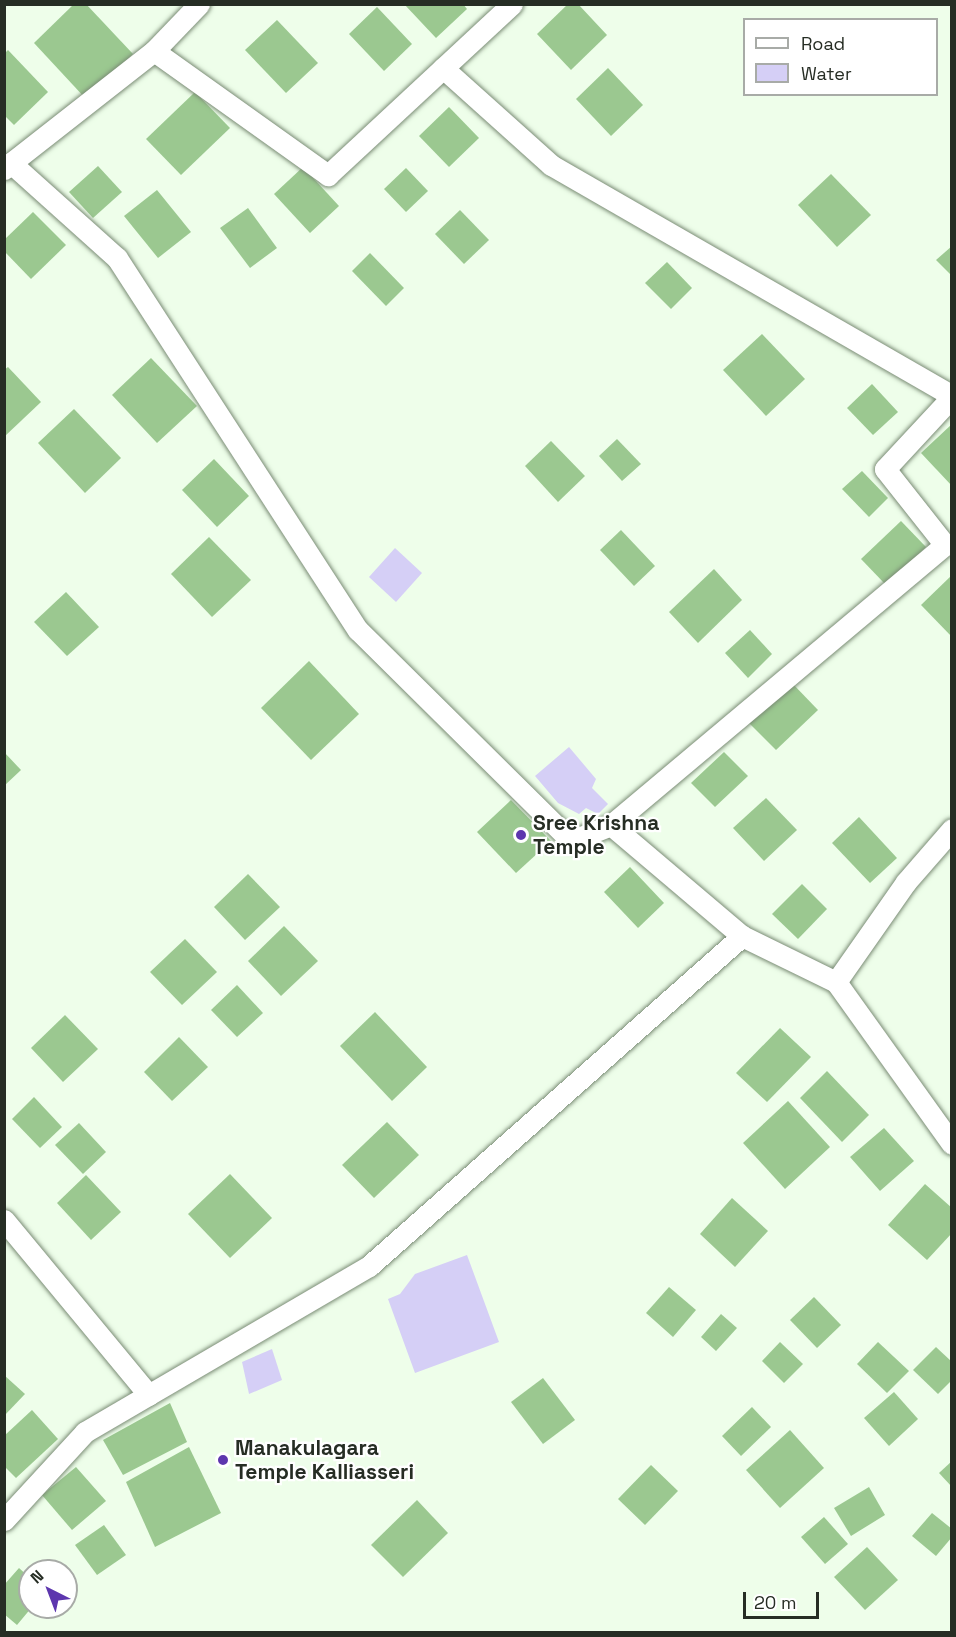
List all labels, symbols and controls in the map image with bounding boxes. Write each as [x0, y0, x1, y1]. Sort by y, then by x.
legend [743, 18, 938, 96]
text: Road [801, 32, 845, 55]
text: Water [801, 62, 852, 85]
place label: Sree Krishna Temple [533, 810, 659, 860]
marker: Sree Krishna Temple [514, 828, 528, 842]
place label: Manakulagara Temple Kalliasseri [235, 1435, 414, 1485]
marker: Manakulagara Temple Kalliasseri [216, 1453, 230, 1467]
north arrow [18, 1559, 78, 1619]
text: N [26, 1565, 48, 1588]
scale bar [746, 1580, 822, 1618]
text: 20 m [754, 1591, 797, 1614]

